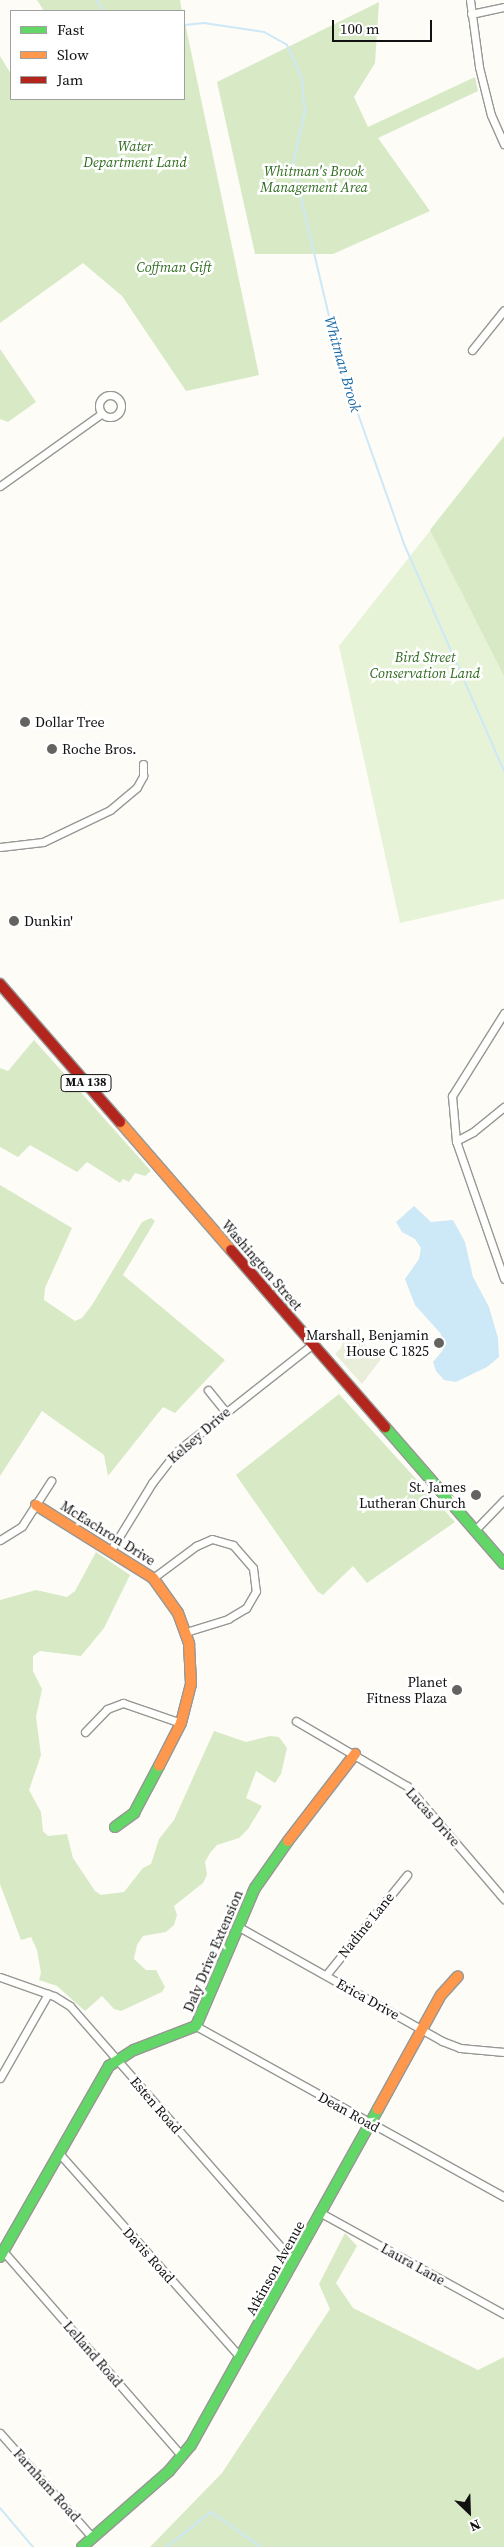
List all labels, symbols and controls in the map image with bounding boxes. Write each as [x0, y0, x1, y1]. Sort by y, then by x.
legend [10, 10, 185, 100]
scale bar [334, 10, 434, 42]
text: 100 m [340, 18, 380, 39]
text: Fast [57, 19, 84, 40]
text: Slow [57, 44, 89, 65]
text: Jam [57, 69, 83, 90]
park label: Water Department Land [83, 138, 187, 170]
park label: Whitman's Brook Management Area [260, 163, 368, 196]
park label: Coffman Gift [136, 259, 212, 275]
water label: Whitman Brook [321, 314, 365, 414]
park label: Bird Street Conservation Land [370, 649, 480, 682]
place label: Dollar Tree [35, 714, 105, 730]
marker: Dollar Tree [19, 716, 31, 728]
place label: Roche Bros. [62, 741, 136, 757]
marker: Roche Bros. [46, 743, 58, 755]
place label: Dunkin' [24, 913, 73, 929]
marker: Dunkin' [8, 915, 20, 927]
road number: MA 138 [60, 1074, 112, 1092]
street label: Washington Street [218, 1216, 306, 1314]
place label: Marshall, Benjamin House C 1825 [306, 1327, 429, 1360]
marker: Marshall, Benjamin House C 1825 [433, 1337, 445, 1349]
street label: Kelsey Drive [164, 1403, 234, 1467]
place label: St. James Lutheran Church [359, 1479, 466, 1511]
marker: St. James Lutheran Church [470, 1489, 482, 1501]
street label: McEachron Drive [57, 1497, 159, 1569]
place label: Planet Fitness Plaza [366, 1674, 447, 1706]
marker: Planet Fitness Plaza [451, 1684, 463, 1696]
street label: Lucas Drive [402, 1784, 464, 1850]
street label: Daly Drive Extension [180, 1887, 246, 2015]
street label: Nadine Lane [335, 1889, 397, 1961]
street label: Erica Drive [334, 1975, 402, 2023]
street label: Esten Road [127, 2073, 185, 2137]
street label: Dean Road [315, 2088, 383, 2136]
street label: Atkinson Avenue [242, 2218, 308, 2318]
street label: Davis Road [120, 2224, 178, 2286]
street label: Laura Lane [378, 2239, 448, 2289]
street label: Lelland Road [60, 2318, 126, 2390]
street label: Farnham Road [10, 2445, 84, 2525]
north arrow [444, 2487, 494, 2537]
text: N [466, 2514, 484, 2537]

